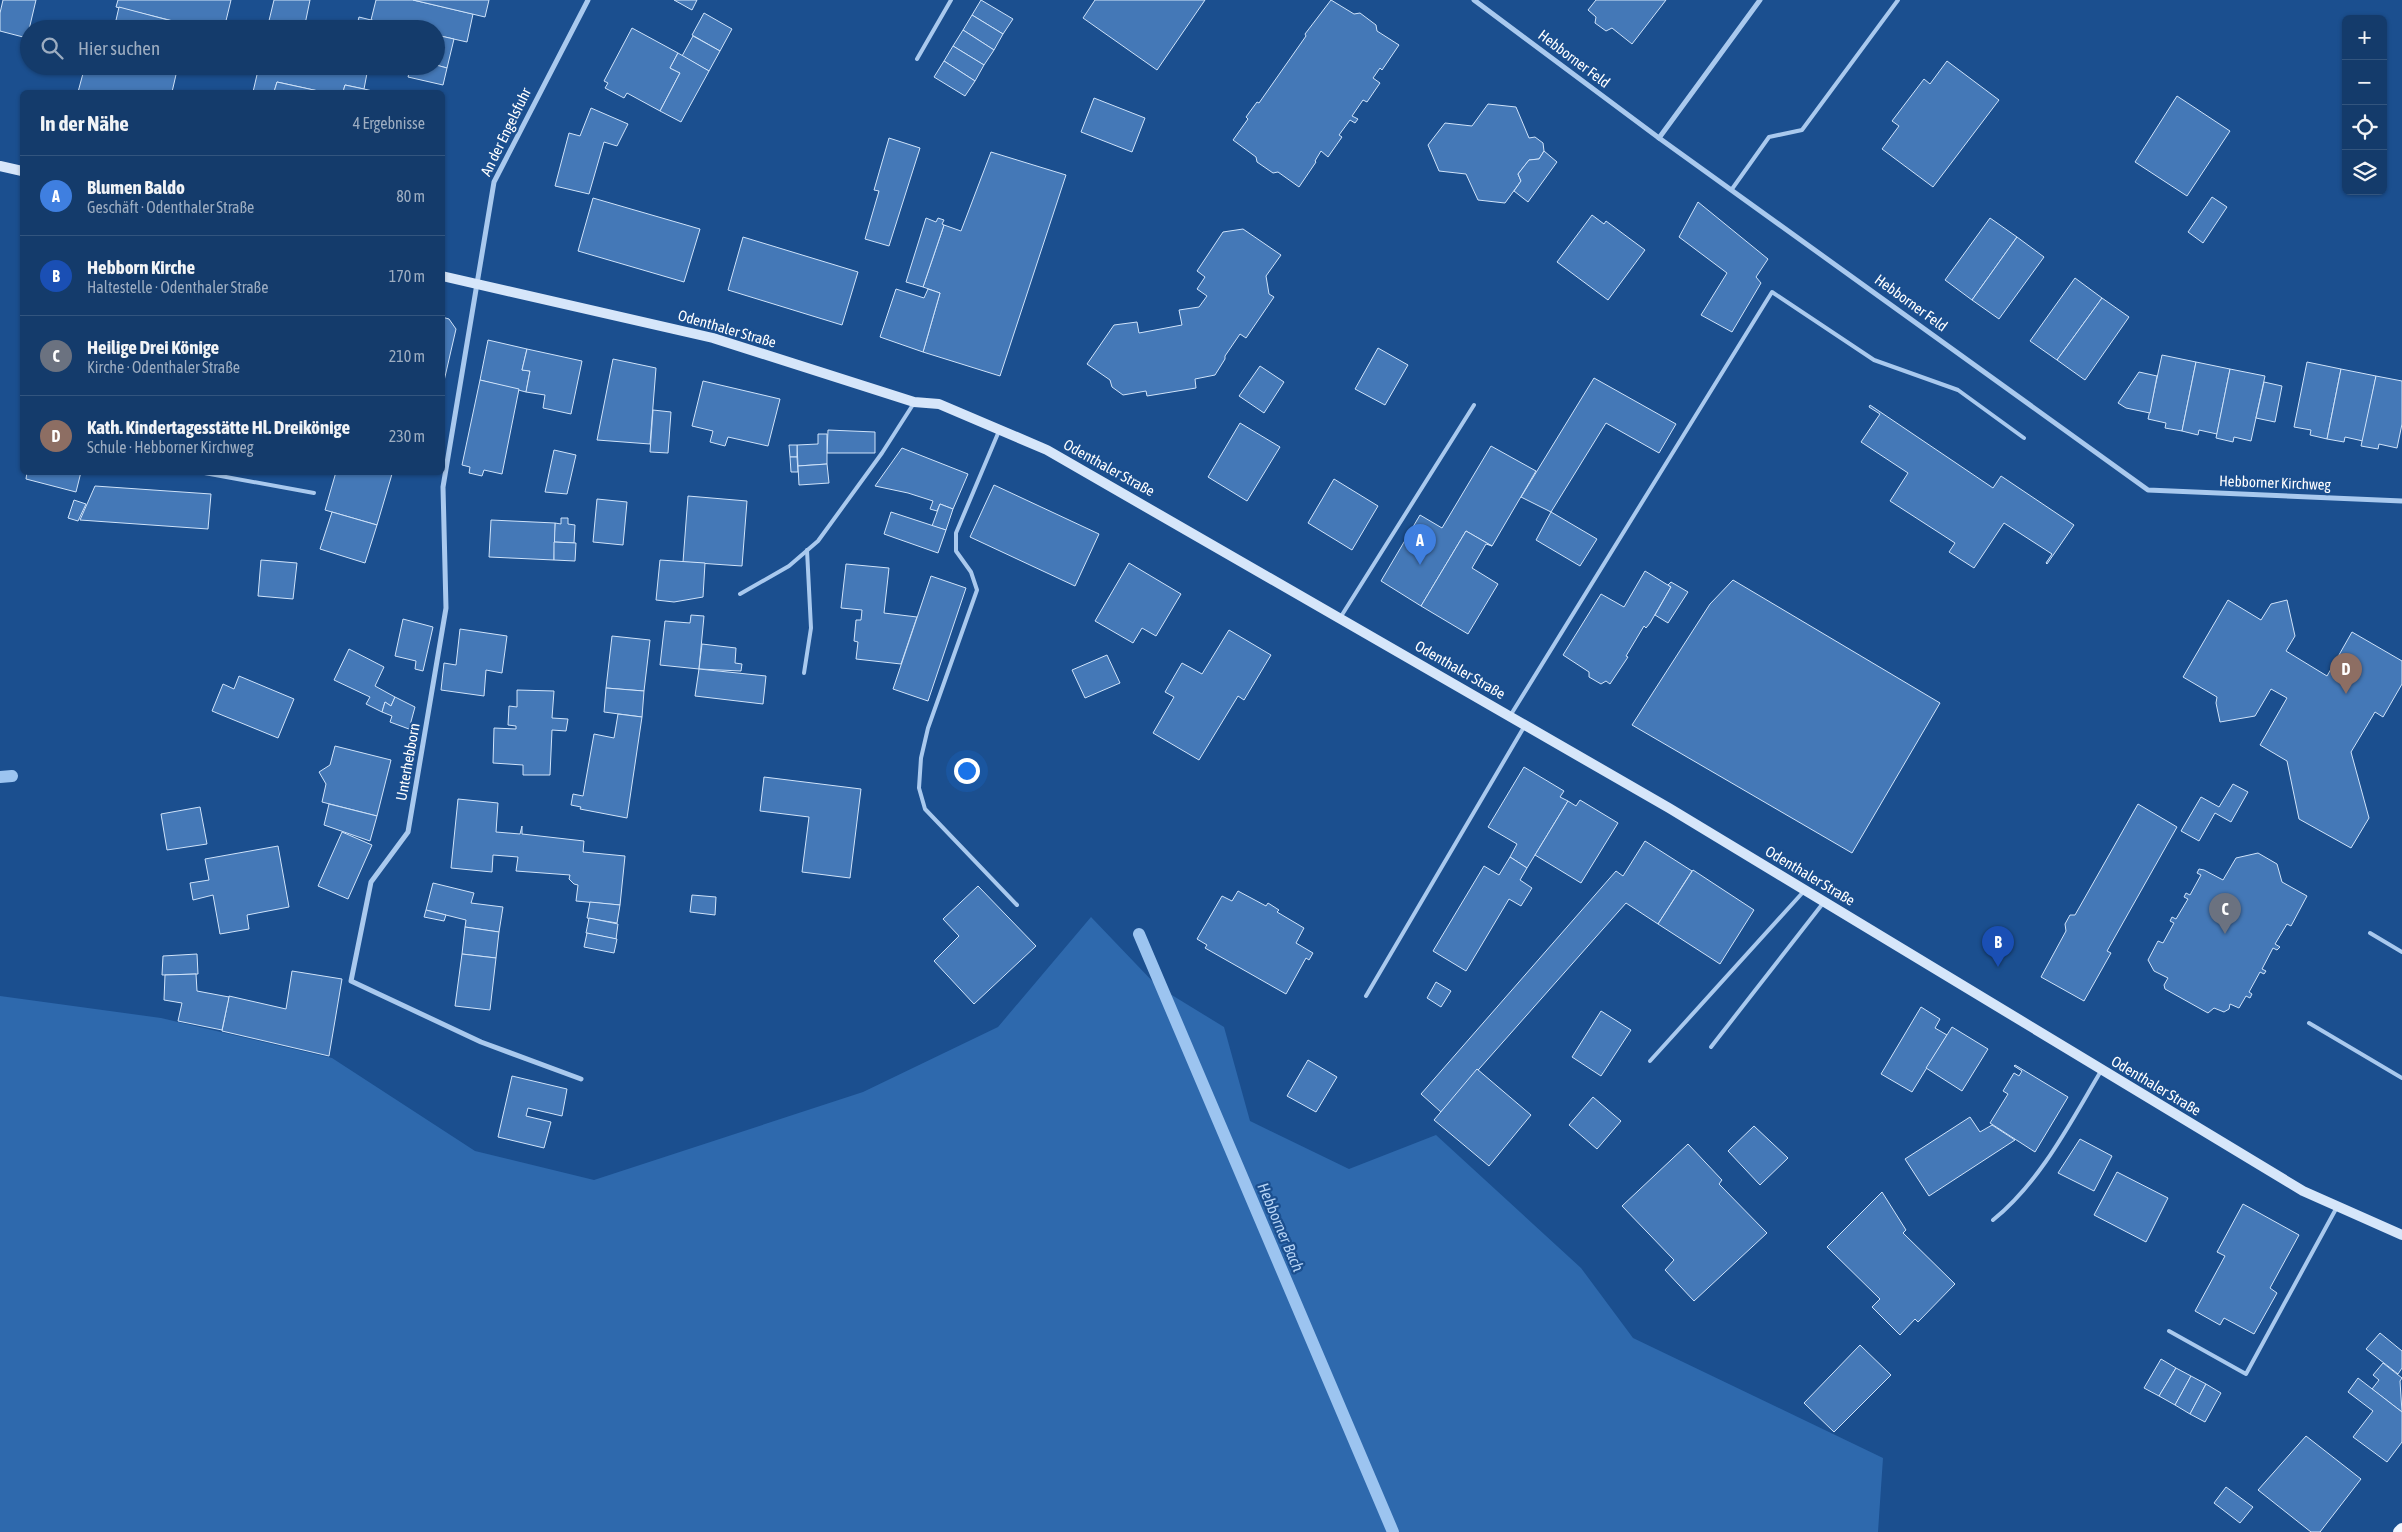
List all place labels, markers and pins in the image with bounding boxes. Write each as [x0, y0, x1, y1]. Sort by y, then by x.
pin: A [1404, 524, 1436, 565]
pin: D [2330, 653, 2362, 694]
pin: C [2209, 893, 2241, 934]
pin: B [1982, 926, 2014, 967]

